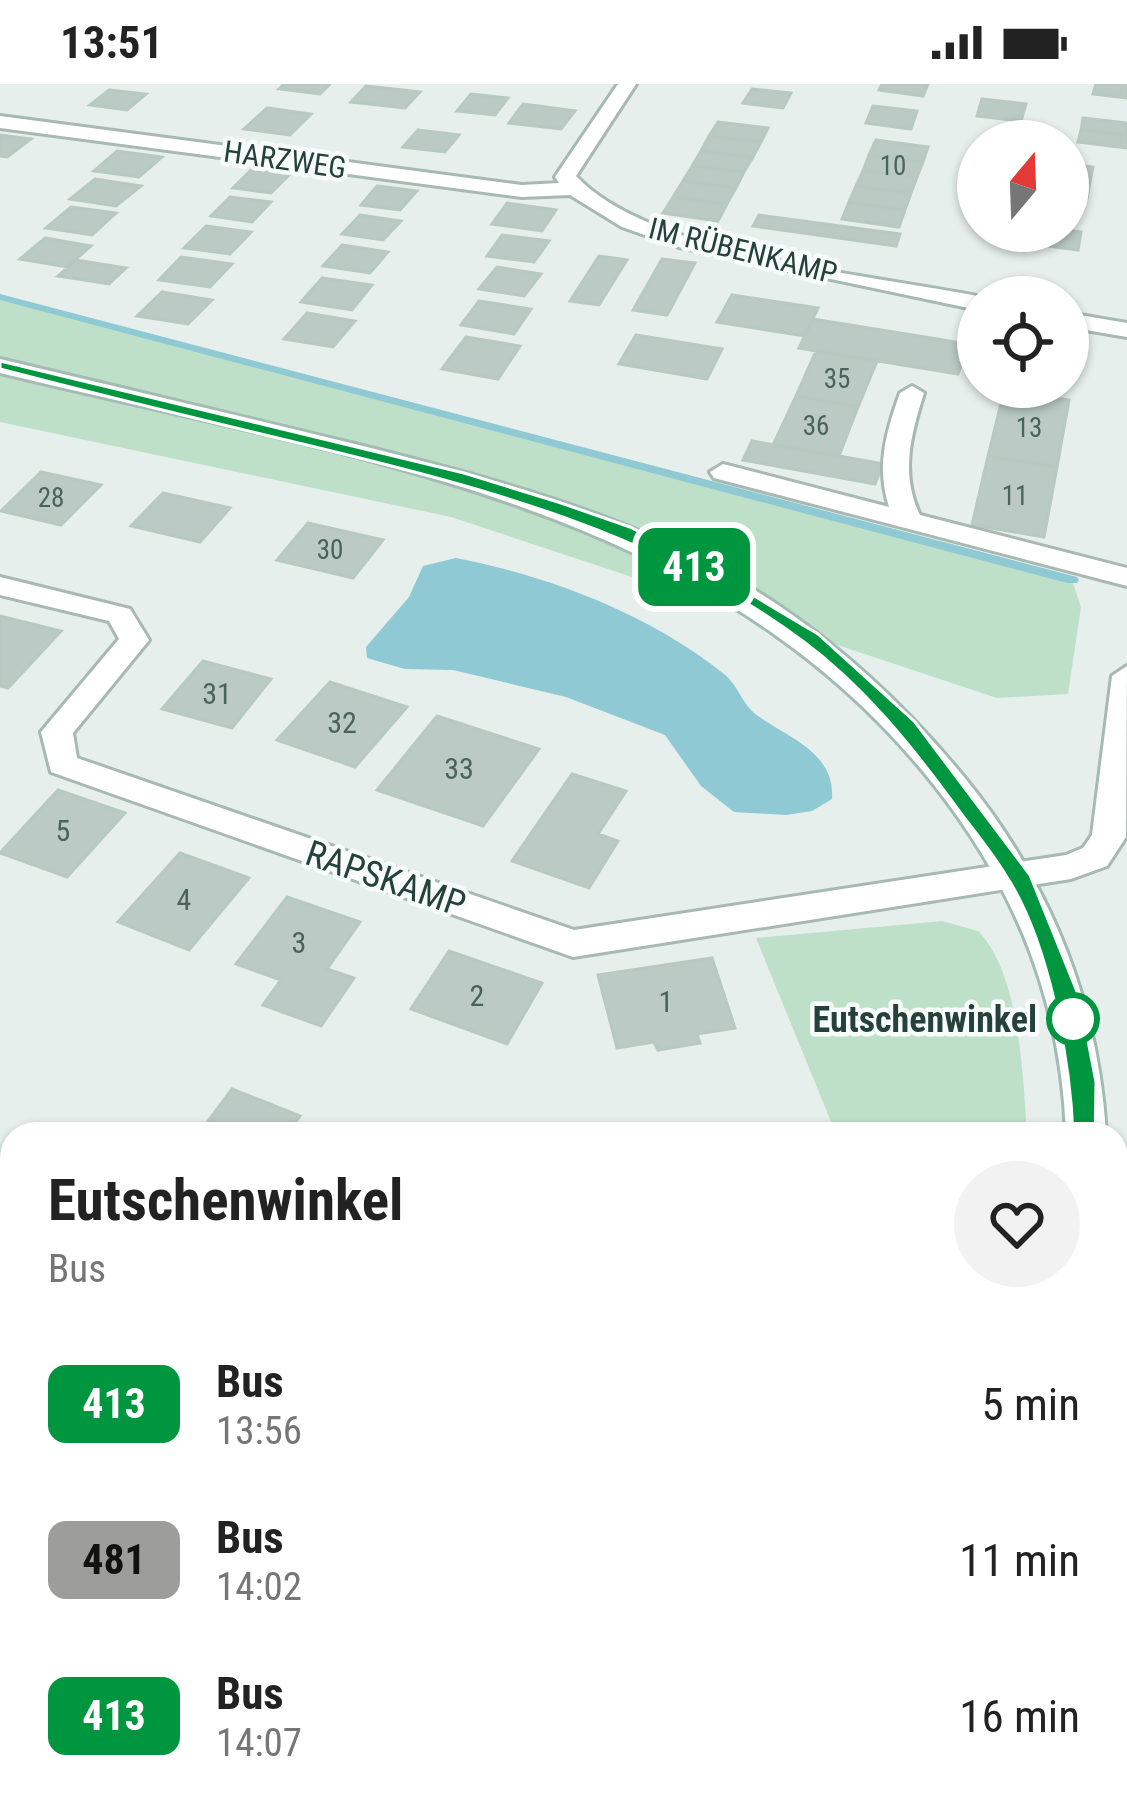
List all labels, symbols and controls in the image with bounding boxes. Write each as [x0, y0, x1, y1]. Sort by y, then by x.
text: 13:51 [60, 16, 163, 69]
north arrow [957, 120, 1089, 252]
map controls [957, 120, 1089, 408]
street label: HARZWEG [222, 134, 349, 185]
house number: 10 [880, 150, 906, 182]
street label: IM RÜBENKAMP [645, 210, 841, 291]
button: locate [957, 276, 1089, 408]
house number: 35 [824, 363, 850, 395]
house number: 36 [803, 410, 829, 442]
house number: 13 [1016, 412, 1042, 444]
house number: 11 [1002, 480, 1028, 512]
house number: 28 [38, 482, 64, 514]
line badge: 413 [625, 528, 763, 606]
house number: 30 [317, 534, 343, 566]
text: 413 [662, 542, 726, 591]
house number: 31 [202, 676, 232, 711]
house number: 32 [327, 705, 357, 740]
house number: 33 [444, 751, 474, 786]
house number: 5 [56, 813, 70, 848]
street label: RAPSKAMP [300, 832, 471, 926]
house number: 4 [177, 882, 191, 917]
house number: 3 [292, 925, 306, 960]
house number: 2 [470, 978, 484, 1013]
house number: 1 [659, 984, 673, 1019]
marker: Eutschenwinkel [1048, 994, 1098, 1044]
place label: Eutschenwinkel [813, 999, 1037, 1041]
button: heart [954, 1161, 1080, 1287]
text: Eutschenwinkel [48, 1167, 403, 1234]
text: Bus [48, 1246, 106, 1292]
text: Bus [216, 1355, 284, 1408]
text: 5 min [981, 1378, 1080, 1431]
text: 413 [82, 1379, 146, 1428]
text: 13:56 [216, 1408, 302, 1454]
text: Bus [216, 1511, 284, 1564]
text: 11 min [959, 1534, 1080, 1587]
text: 481 [82, 1535, 146, 1584]
text: 14:02 [216, 1564, 302, 1610]
text: Bus [216, 1667, 284, 1720]
text: 16 min [959, 1690, 1080, 1743]
text: 413 [82, 1691, 146, 1740]
text: 14:07 [216, 1720, 302, 1766]

